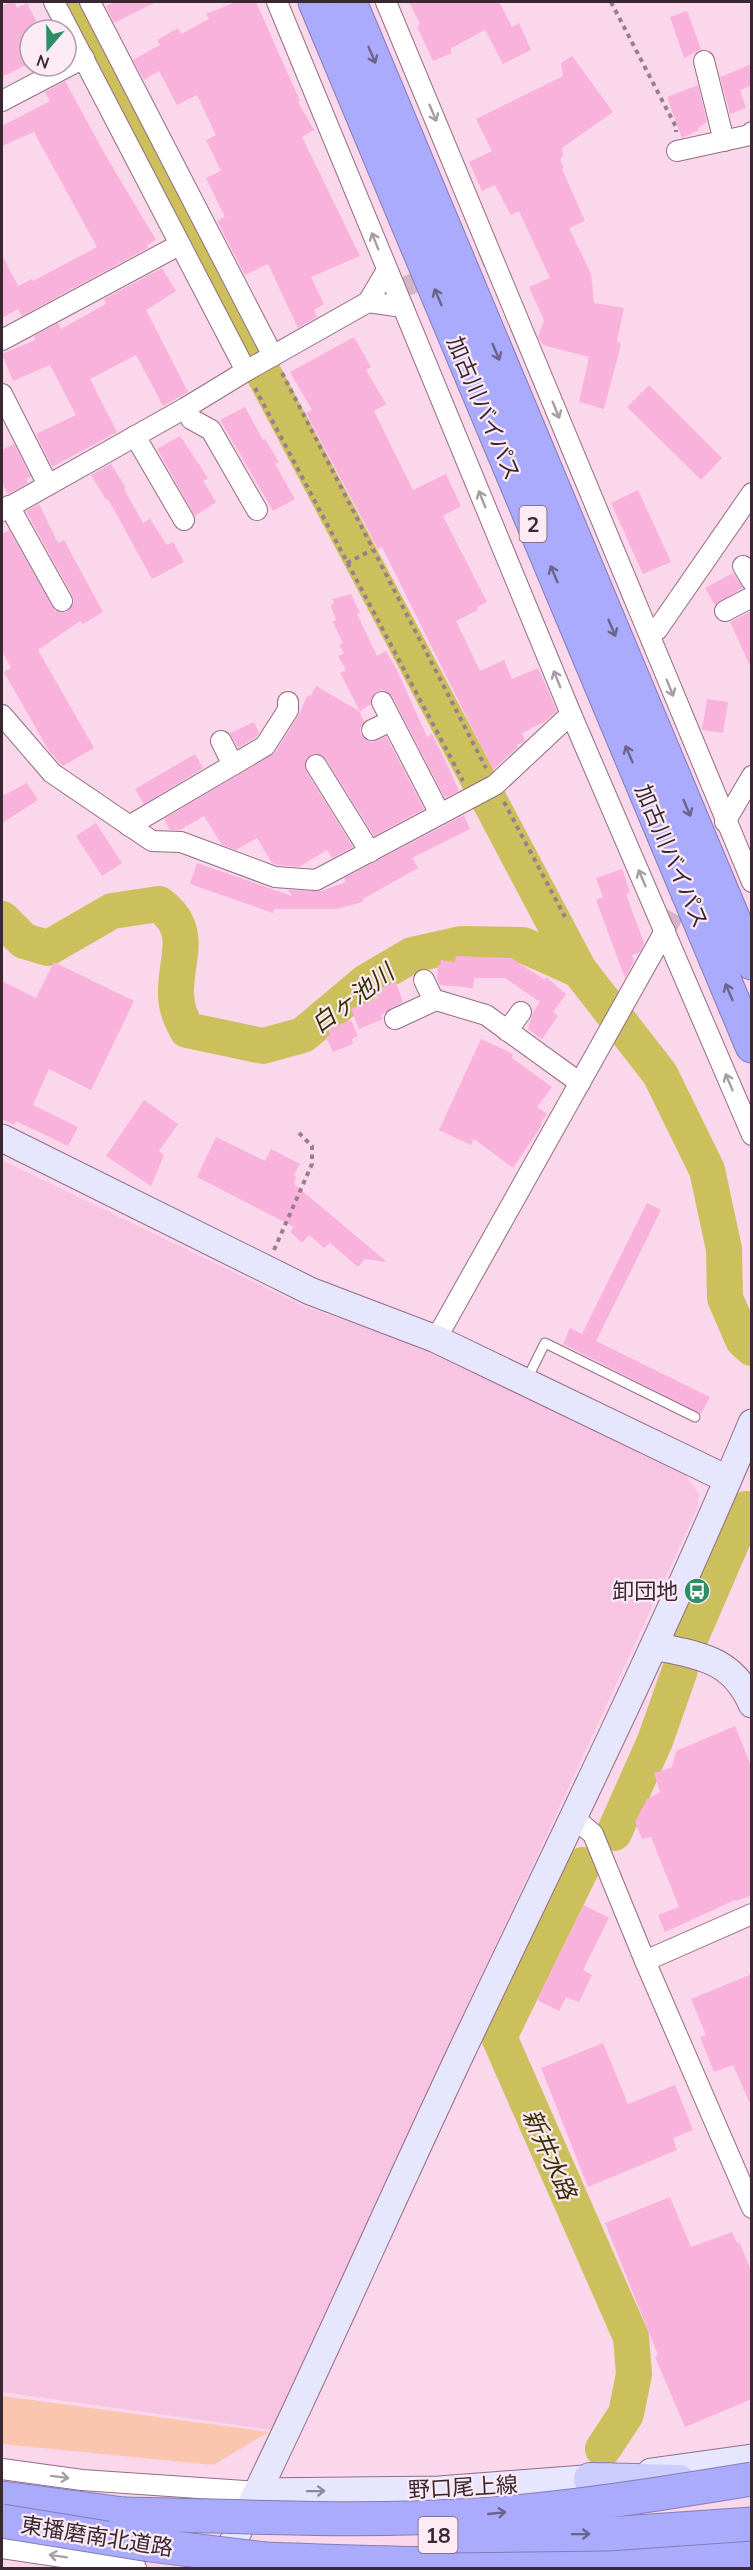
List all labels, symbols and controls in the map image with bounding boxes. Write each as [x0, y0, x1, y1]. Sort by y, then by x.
north arrow [18, 18, 78, 78]
one-way arrow [367, 46, 378, 64]
text: N [34, 51, 52, 74]
one-way arrow [428, 104, 439, 122]
one-way arrow [369, 233, 380, 251]
one-way arrow [432, 289, 443, 307]
street label: 加古川バイパス [441, 332, 527, 484]
one-way arrow [491, 342, 502, 360]
one-way arrow [551, 400, 562, 419]
one-way arrow [476, 490, 487, 509]
road number: 2 [520, 506, 546, 542]
one-way arrow [548, 566, 559, 584]
one-way arrow [607, 619, 618, 637]
one-way arrow [551, 670, 562, 689]
one-way arrow [665, 678, 676, 696]
one-way arrow [623, 746, 634, 764]
street label: 加古川バイパス [629, 780, 715, 932]
one-way arrow [682, 799, 693, 817]
one-way arrow [635, 869, 647, 887]
water label: 白ヶ池川 [305, 955, 402, 1039]
one-way arrow [723, 983, 734, 1002]
one-way arrow [723, 1073, 734, 1091]
bus stop icon: 卸団地 [682, 1576, 712, 1606]
place label: 卸団地 [612, 1577, 678, 1605]
water label: 新井水路 [517, 2104, 584, 2206]
street label: 野口尾上線 [407, 2470, 519, 2504]
one-way arrow [49, 2471, 69, 2482]
one-way arrow [306, 2486, 326, 2497]
one-way arrow [487, 2507, 507, 2518]
street label: 東播磨南北道路 [19, 2510, 175, 2562]
road number: 18 [418, 2517, 458, 2553]
one-way arrow [570, 2529, 590, 2540]
one-way arrow [49, 2551, 68, 2562]

